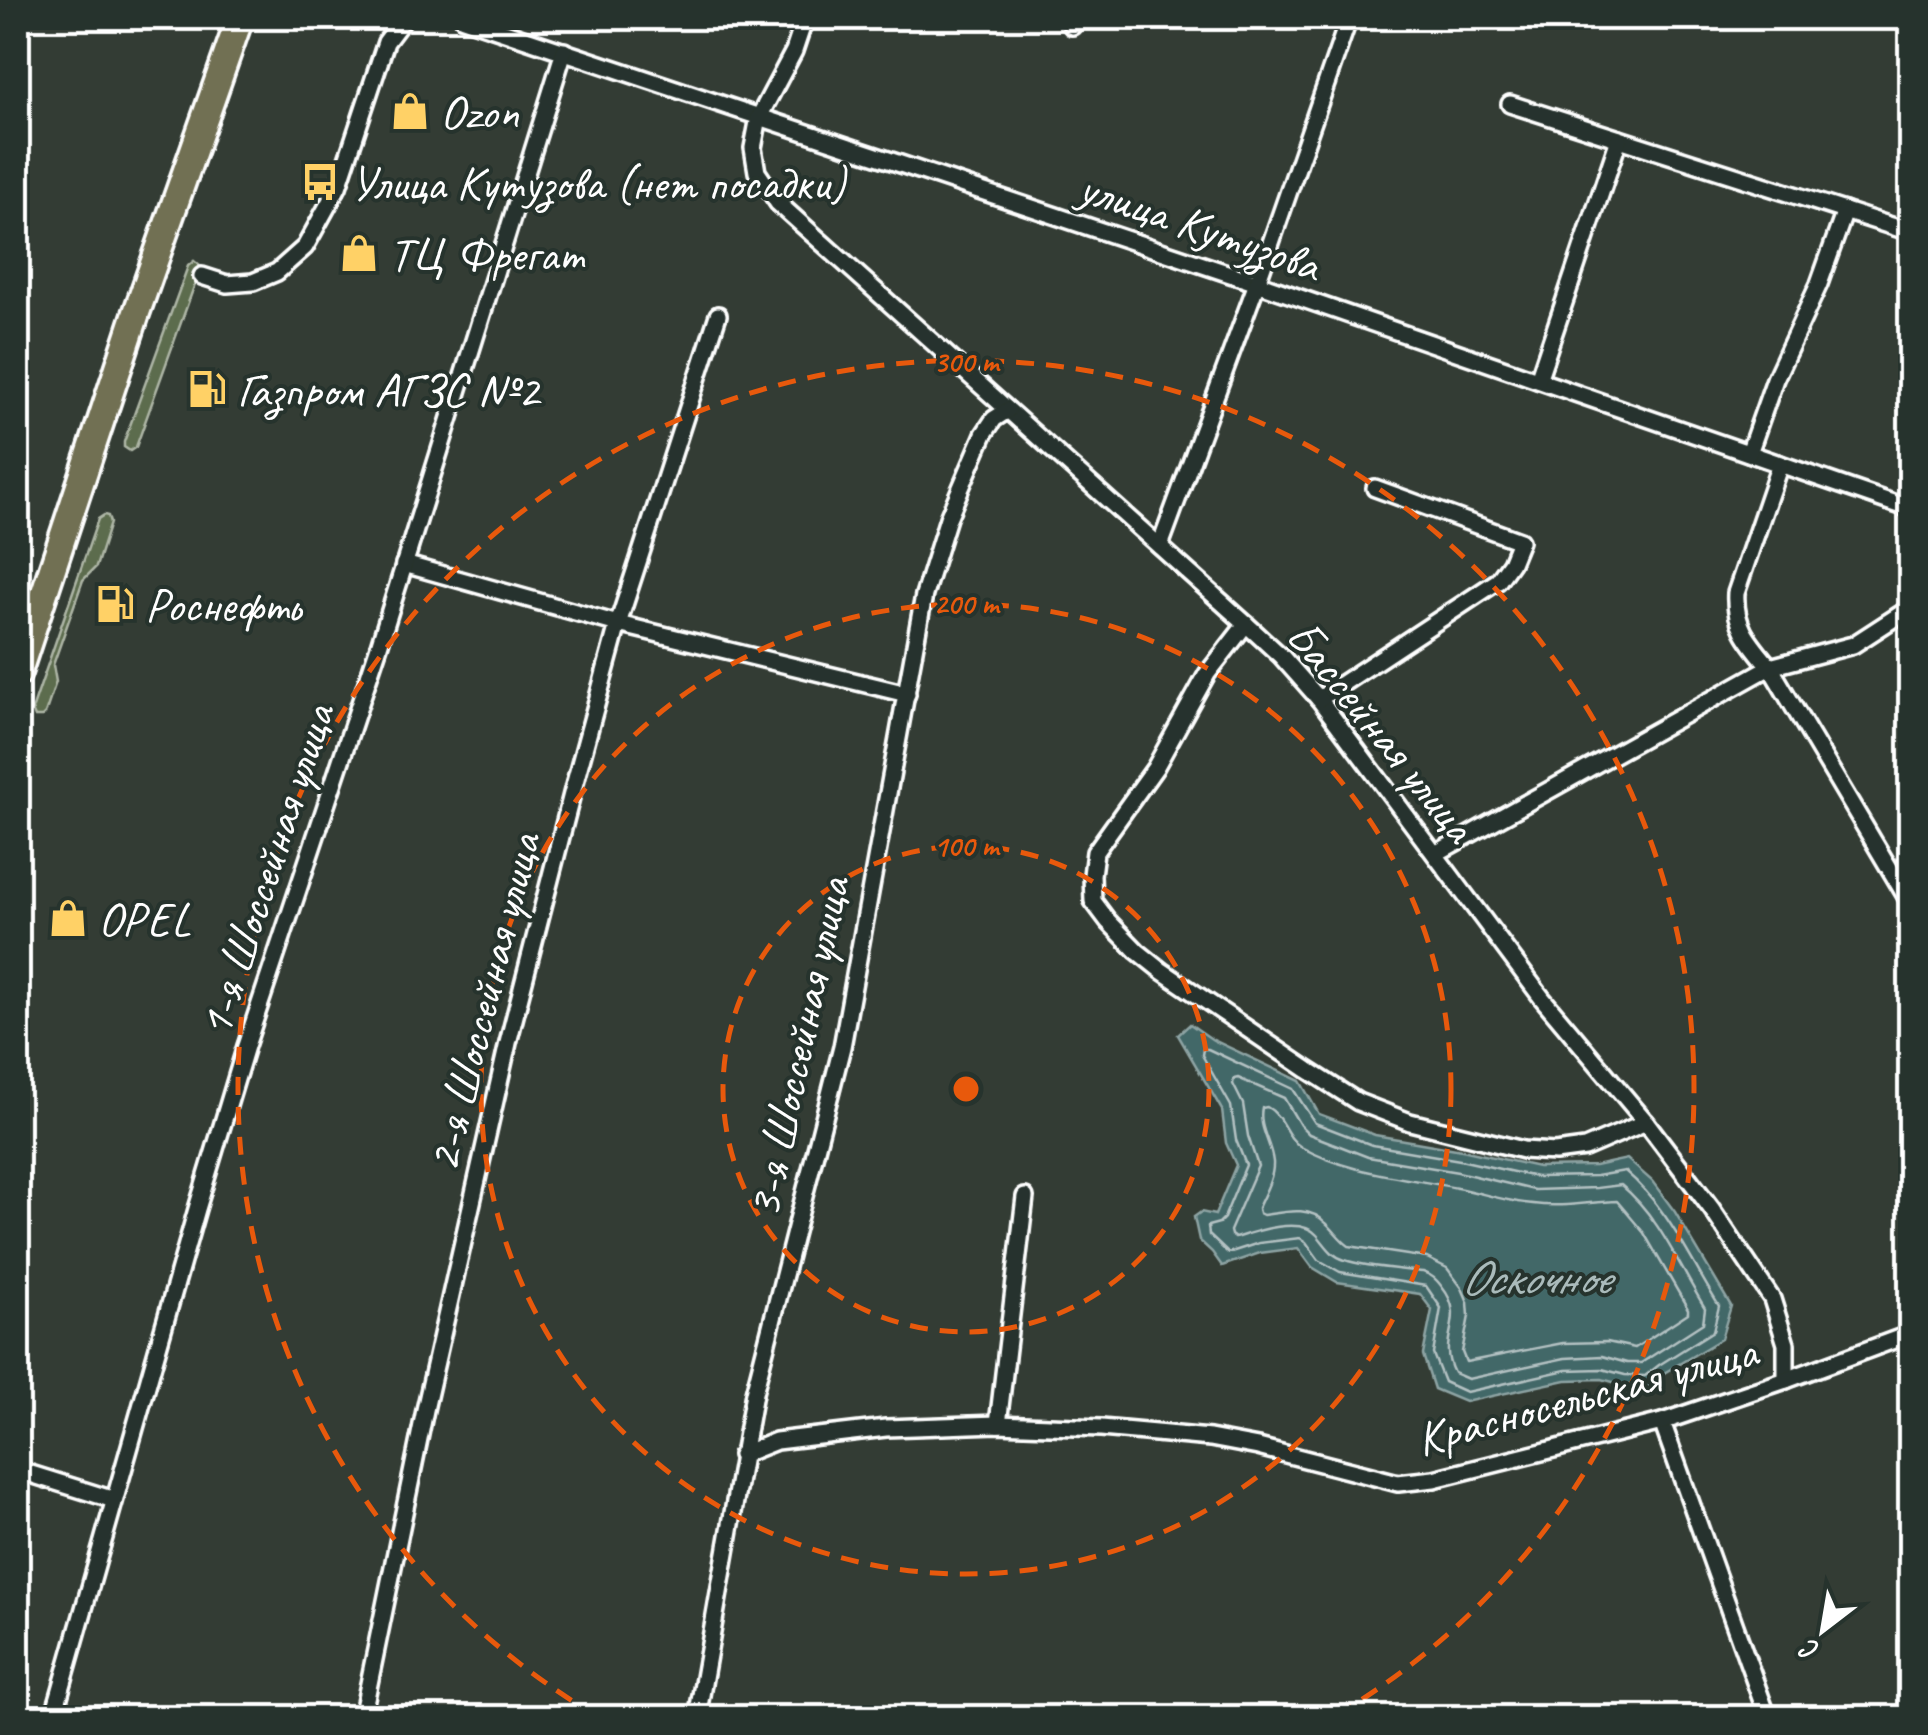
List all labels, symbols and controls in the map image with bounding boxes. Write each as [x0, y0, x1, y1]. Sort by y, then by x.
place label: Ozon [440, 82, 519, 142]
shop icon: Ozon [389, 90, 431, 132]
place label: Улица Кутузова (нет посадки) [350, 153, 848, 213]
street label: улица Кутузова [1069, 156, 1331, 296]
bus stop icon: Улица Кутузова (нет посадки) [299, 161, 341, 203]
place label: ТЦ Фрегат [389, 224, 586, 284]
shop icon: ТЦ Фрегат [338, 232, 380, 274]
text: 300 m [934, 343, 1001, 381]
place label: Газпром АГЗС №2 [237, 360, 542, 420]
fuel station icon: Газпром АГЗС №2 [186, 368, 228, 410]
place label: Роснефть [145, 575, 303, 635]
fuel station icon: Роснефть [94, 583, 136, 625]
text: 200 m [934, 585, 1001, 623]
street label: Бассейная улица [1273, 607, 1491, 856]
street label: 1-я Шоссейная улица [184, 694, 349, 1044]
street label: 2-я Шоссейная улица [412, 825, 555, 1177]
text: 100 m [934, 827, 1001, 865]
street label: 3-я Шоссейная улица [733, 869, 864, 1223]
place label: OPEL [98, 889, 191, 949]
shop icon: OPEL [47, 897, 89, 939]
centre of rings [948, 1071, 984, 1107]
water label: Оскочное [1460, 1246, 1616, 1309]
street label: Красносельская улица [1410, 1320, 1766, 1469]
north arrow [1773, 1580, 1873, 1680]
text: С [1793, 1631, 1825, 1670]

